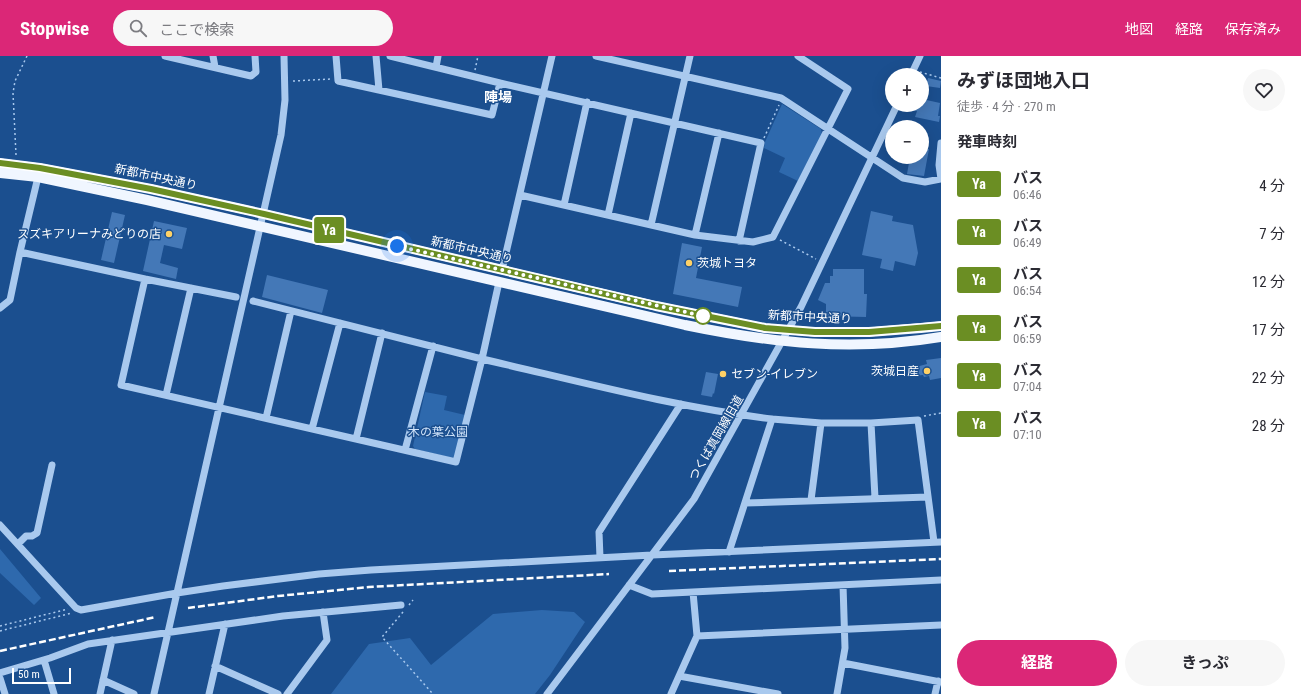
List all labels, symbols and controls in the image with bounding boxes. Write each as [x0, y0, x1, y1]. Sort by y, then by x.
search box [113, 10, 393, 46]
text: Stopwise [20, 17, 89, 40]
icon: search [127, 17, 149, 39]
text: ここで検索 [159, 21, 234, 39]
text: 地図 [1125, 21, 1153, 37]
text: 経路 [1175, 21, 1203, 37]
text: 保存済み [1225, 21, 1281, 37]
map controls [885, 68, 929, 164]
button: + [885, 68, 929, 112]
text: みずほ団地入口 [957, 69, 1090, 92]
button: heart [1243, 69, 1285, 111]
district label: 陣場 [484, 89, 512, 105]
text: 徒歩 · 4 分 · 270 m [957, 99, 1056, 114]
button: − [885, 120, 929, 164]
text: 発車時刻 [957, 133, 1017, 151]
street label: 新都市中央通り [113, 161, 199, 193]
text: バス [1013, 169, 1043, 187]
text: Ya [972, 176, 986, 192]
text: 4 分 [1259, 177, 1285, 195]
text: 06:46 [1013, 187, 1042, 202]
line badge: Ya [311, 217, 347, 243]
text: バス [1013, 217, 1043, 235]
text: Ya [322, 222, 336, 238]
text: Ya [972, 224, 986, 240]
text: 7 分 [1259, 225, 1285, 243]
place label: スズキアリーナみどりの店 [17, 227, 161, 241]
marker: スズキアリーナみどりの店 [164, 229, 174, 239]
street label: 新都市中央通り [429, 234, 515, 266]
text: 06:49 [1013, 235, 1042, 250]
your location [387, 236, 407, 256]
place label: 茨城トヨタ [697, 256, 757, 270]
marker: 茨城トヨタ [684, 258, 694, 268]
text: バス [1013, 265, 1043, 283]
text: Ya [972, 272, 986, 288]
text: 12 分 [1252, 273, 1285, 291]
text: 06:54 [1013, 283, 1042, 298]
unlabelled marker [694, 307, 712, 325]
street label: 新都市中央通り [768, 308, 852, 326]
text: バス [1013, 313, 1043, 331]
text: Ya [972, 320, 986, 336]
text: 17 分 [1252, 321, 1285, 339]
text: 06:59 [1013, 331, 1042, 346]
text: バス [1013, 361, 1043, 379]
place label: 茨城日産 [871, 364, 919, 378]
marker: 茨城日産 [922, 366, 932, 376]
place label: セブン-イレブン [731, 367, 818, 381]
text: Ya [972, 368, 986, 384]
marker: セブン-イレブン [718, 369, 728, 379]
text: 22 分 [1252, 369, 1285, 387]
text: 07:04 [1013, 379, 1042, 394]
street label: つくば真岡線旧道 [686, 393, 746, 483]
text: バス [1013, 409, 1043, 427]
text: Ya [972, 416, 986, 432]
text: 28 分 [1252, 417, 1285, 435]
park label: 木の葉公園 [408, 425, 468, 439]
text: 07:10 [1013, 427, 1042, 442]
button: 経路 [957, 640, 1117, 686]
button: きっぷ [1125, 640, 1285, 686]
scale bar [12, 666, 71, 685]
text: 50 m [18, 668, 40, 681]

